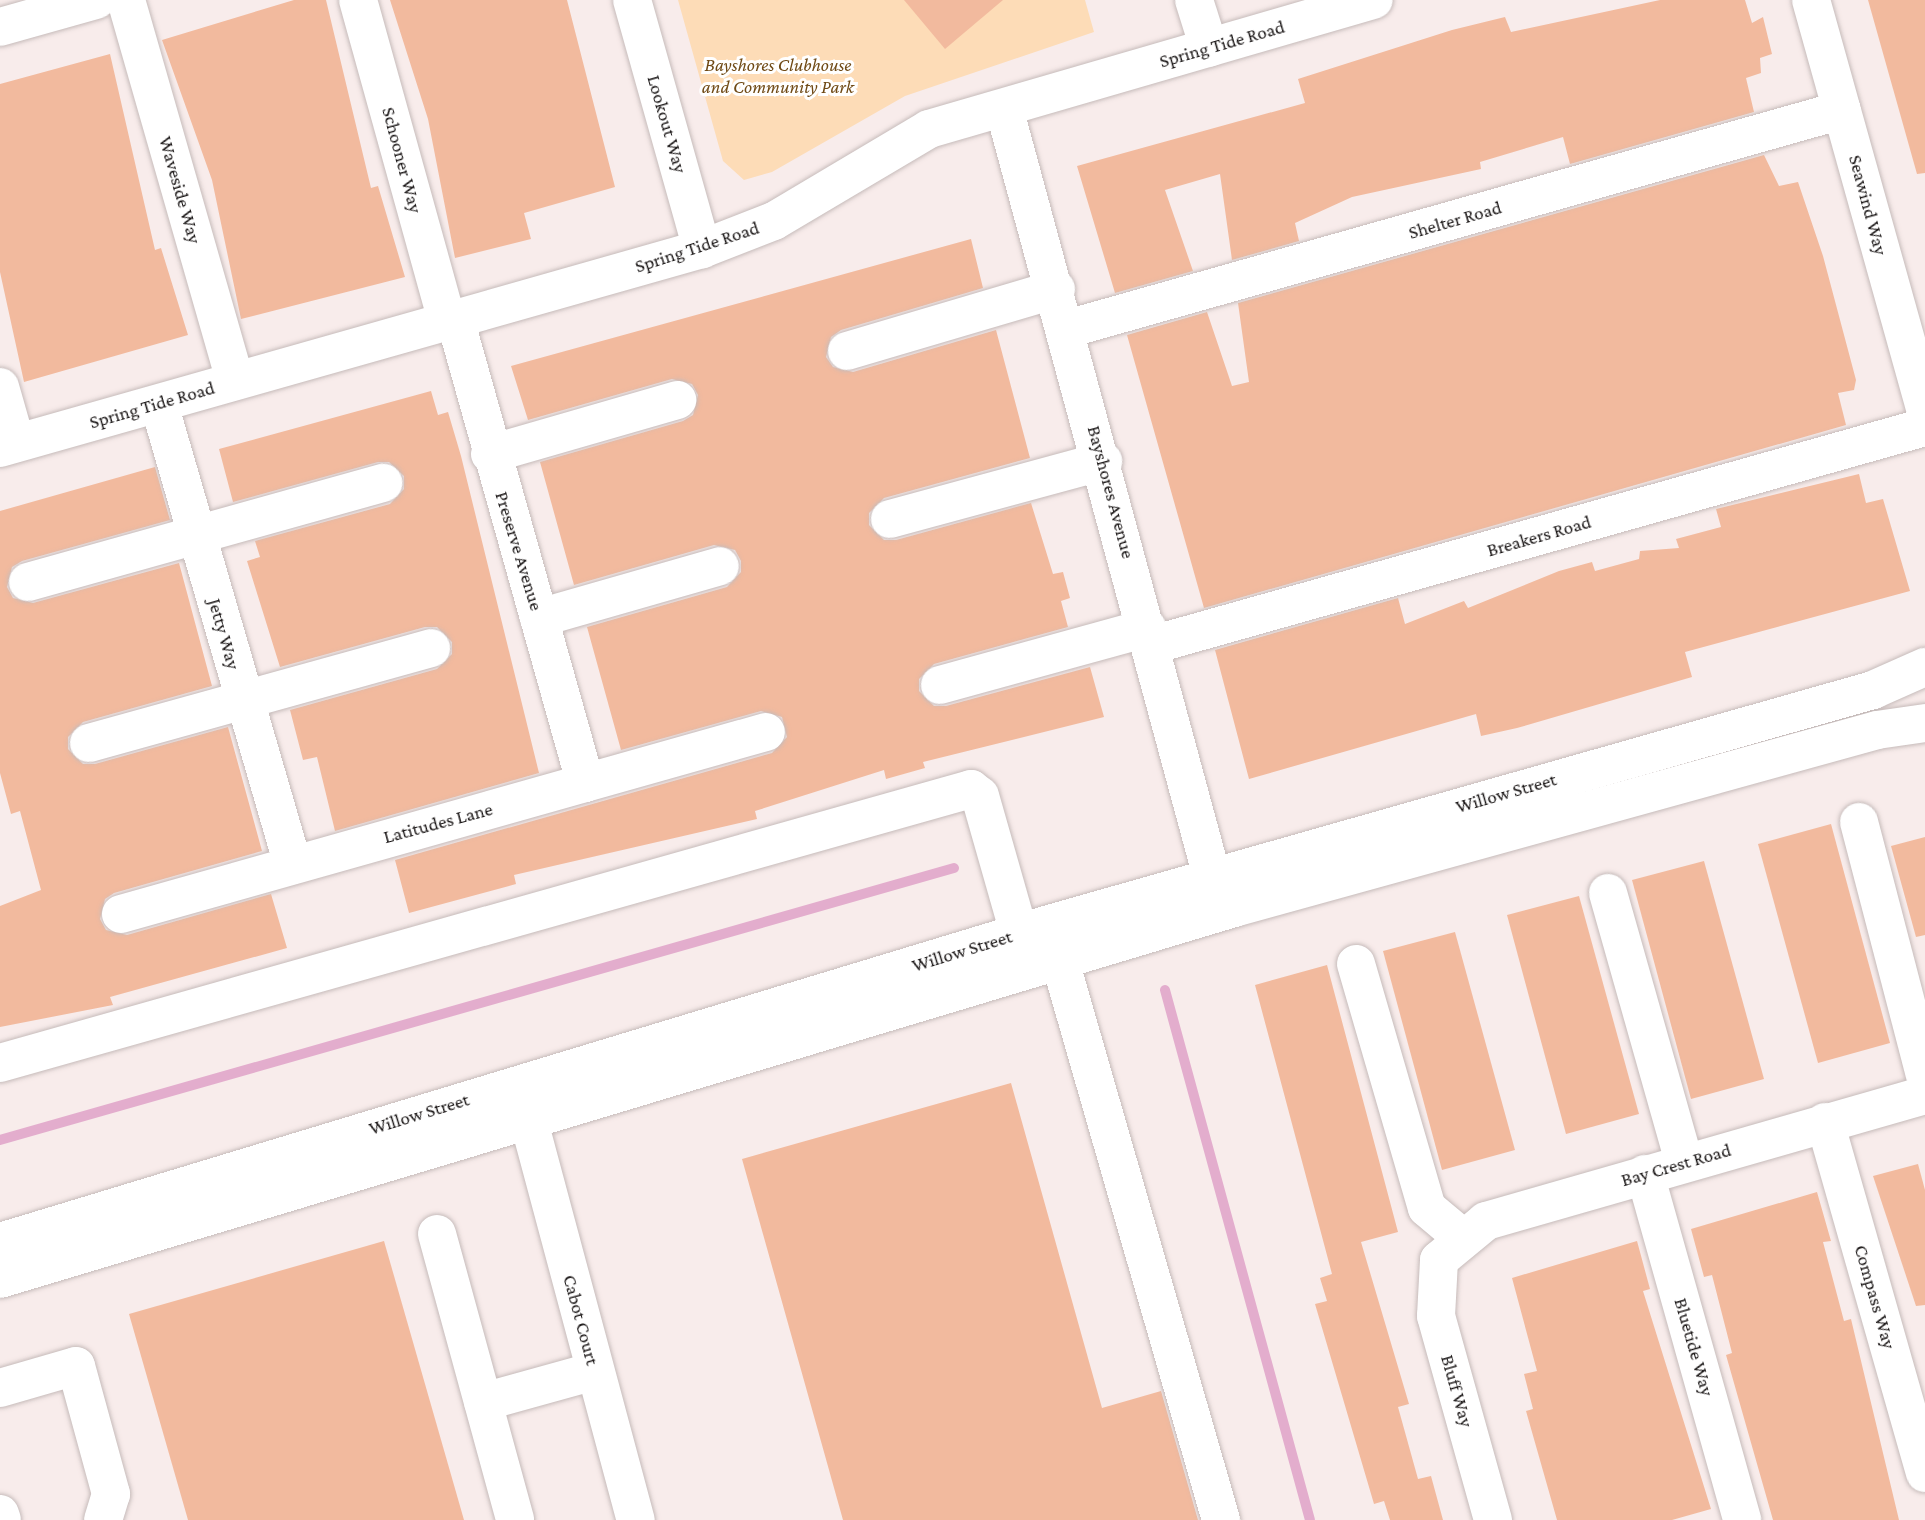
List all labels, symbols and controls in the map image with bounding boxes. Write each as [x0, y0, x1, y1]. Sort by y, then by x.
street label: Spring Tide Road [1157, 15, 1287, 73]
park label: Bayshores Clubhouse and Community Park [702, 54, 854, 98]
street label: Lookout Way [642, 72, 692, 176]
street label: Schooner Way [377, 105, 427, 215]
street label: Waveside Way [154, 134, 206, 246]
street label: Seawind Way [1844, 152, 1892, 258]
street label: Shelter Road [1406, 196, 1504, 244]
street label: Spring Tide Road [632, 216, 762, 278]
street label: Spring Tide Road [87, 376, 217, 434]
street label: Bayshores Avenue [1082, 423, 1140, 561]
street label: Preserve Avenue [490, 489, 548, 613]
street label: Breakers Road [1484, 510, 1594, 562]
street label: Jetty Way [203, 596, 245, 672]
street label: Willow Street [1453, 768, 1559, 818]
street label: Latitudes Lane [381, 797, 495, 849]
street label: Willow Street [909, 925, 1015, 977]
street label: Willow Street [366, 1088, 472, 1140]
street label: Bay Crest Road [1618, 1138, 1734, 1192]
street label: Compass Way [1849, 1242, 1901, 1352]
street label: Cabot Court [558, 1272, 604, 1368]
street label: Bluetide Way [1669, 1295, 1719, 1399]
street label: Bluff Way [1436, 1352, 1478, 1430]

